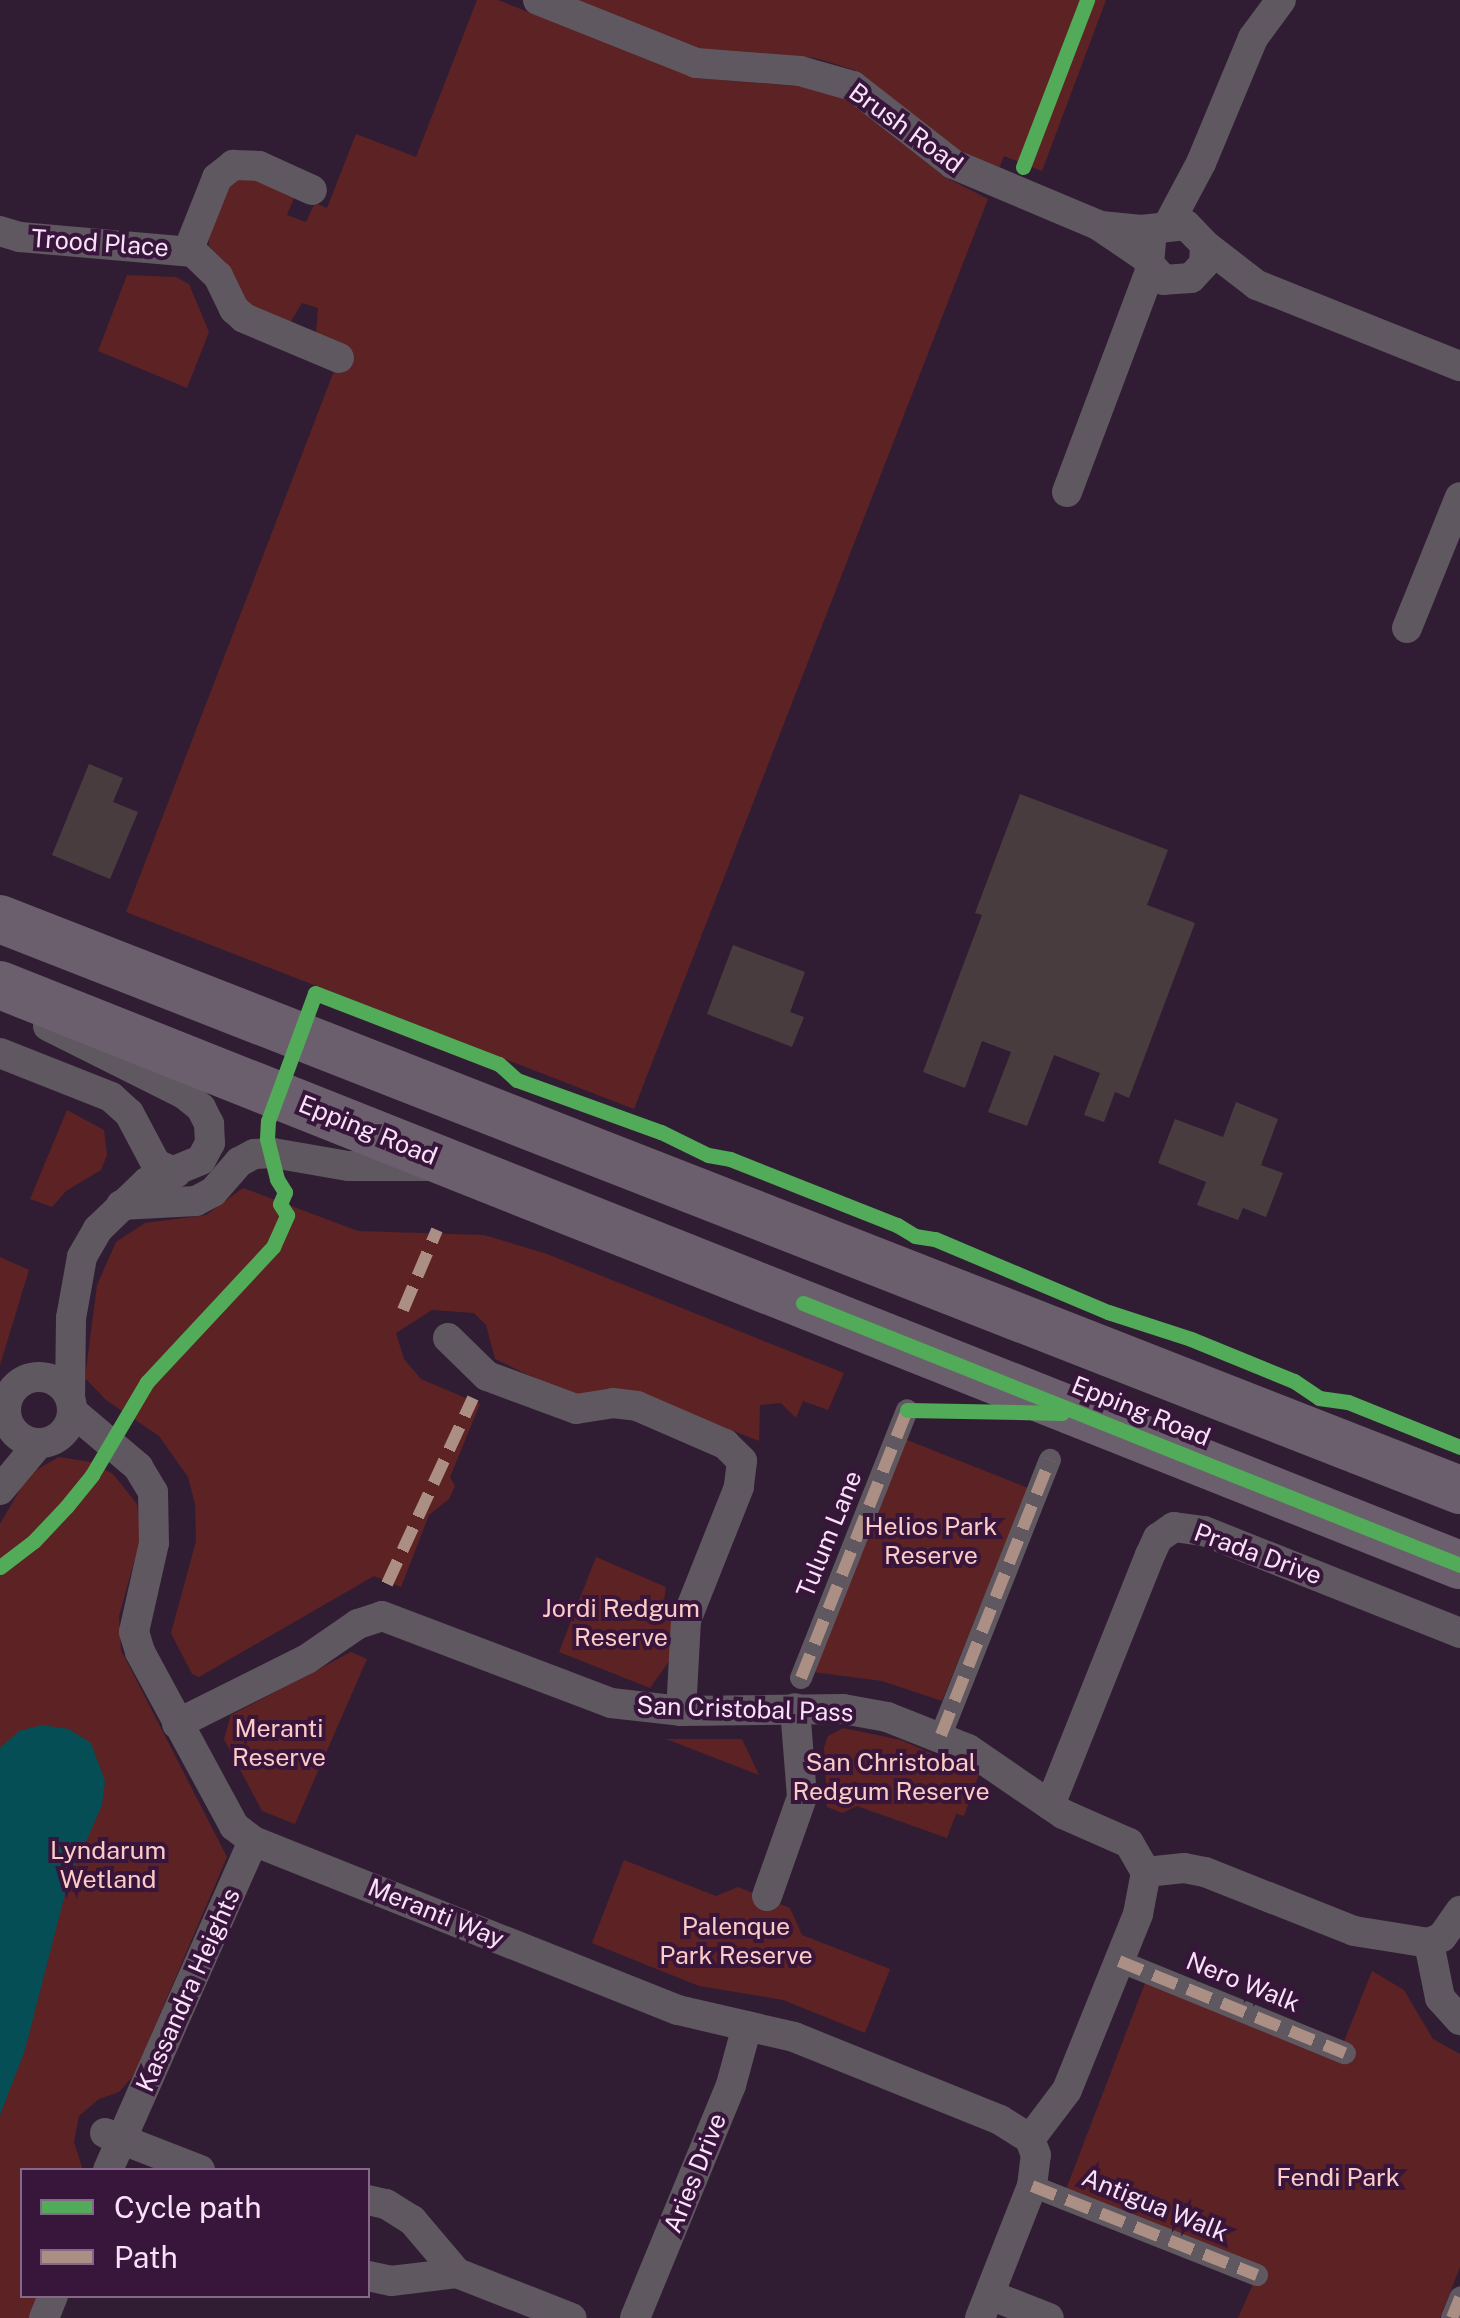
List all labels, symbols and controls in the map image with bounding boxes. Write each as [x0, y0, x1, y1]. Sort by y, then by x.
street label: Brush Road [843, 77, 969, 179]
street label: Trood Place [30, 223, 170, 263]
street label: Epping Road [294, 1089, 442, 1171]
street label: Epping Road [1067, 1370, 1215, 1452]
street label: Tulum Lane [790, 1466, 868, 1602]
park label: Helios Park Reserve [865, 1512, 997, 1571]
street label: Prada Drive [1190, 1517, 1326, 1591]
park label: Jordi Redgum Reserve [542, 1594, 700, 1653]
street label: San Cristobal Pass [636, 1690, 854, 1728]
park label: Meranti Reserve [232, 1714, 326, 1773]
park label: San Christobal Redgum Reserve [792, 1748, 990, 1807]
park label: Lyndarum Wetland [50, 1836, 166, 1895]
street label: Meranti Way [363, 1872, 509, 1954]
street label: Kassandra Heights [130, 1884, 246, 2096]
park label: Palenque Park Reserve [659, 1912, 813, 1971]
street label: Nero Walk [1181, 1945, 1305, 2019]
street label: Aries Drive [657, 2109, 733, 2237]
street label: Antigua Walk [1077, 2162, 1233, 2248]
park label: Fendi Park [1276, 2162, 1400, 2192]
legend [20, 2168, 370, 2298]
text: Cycle path [114, 2189, 262, 2225]
text: Path [114, 2239, 178, 2275]

